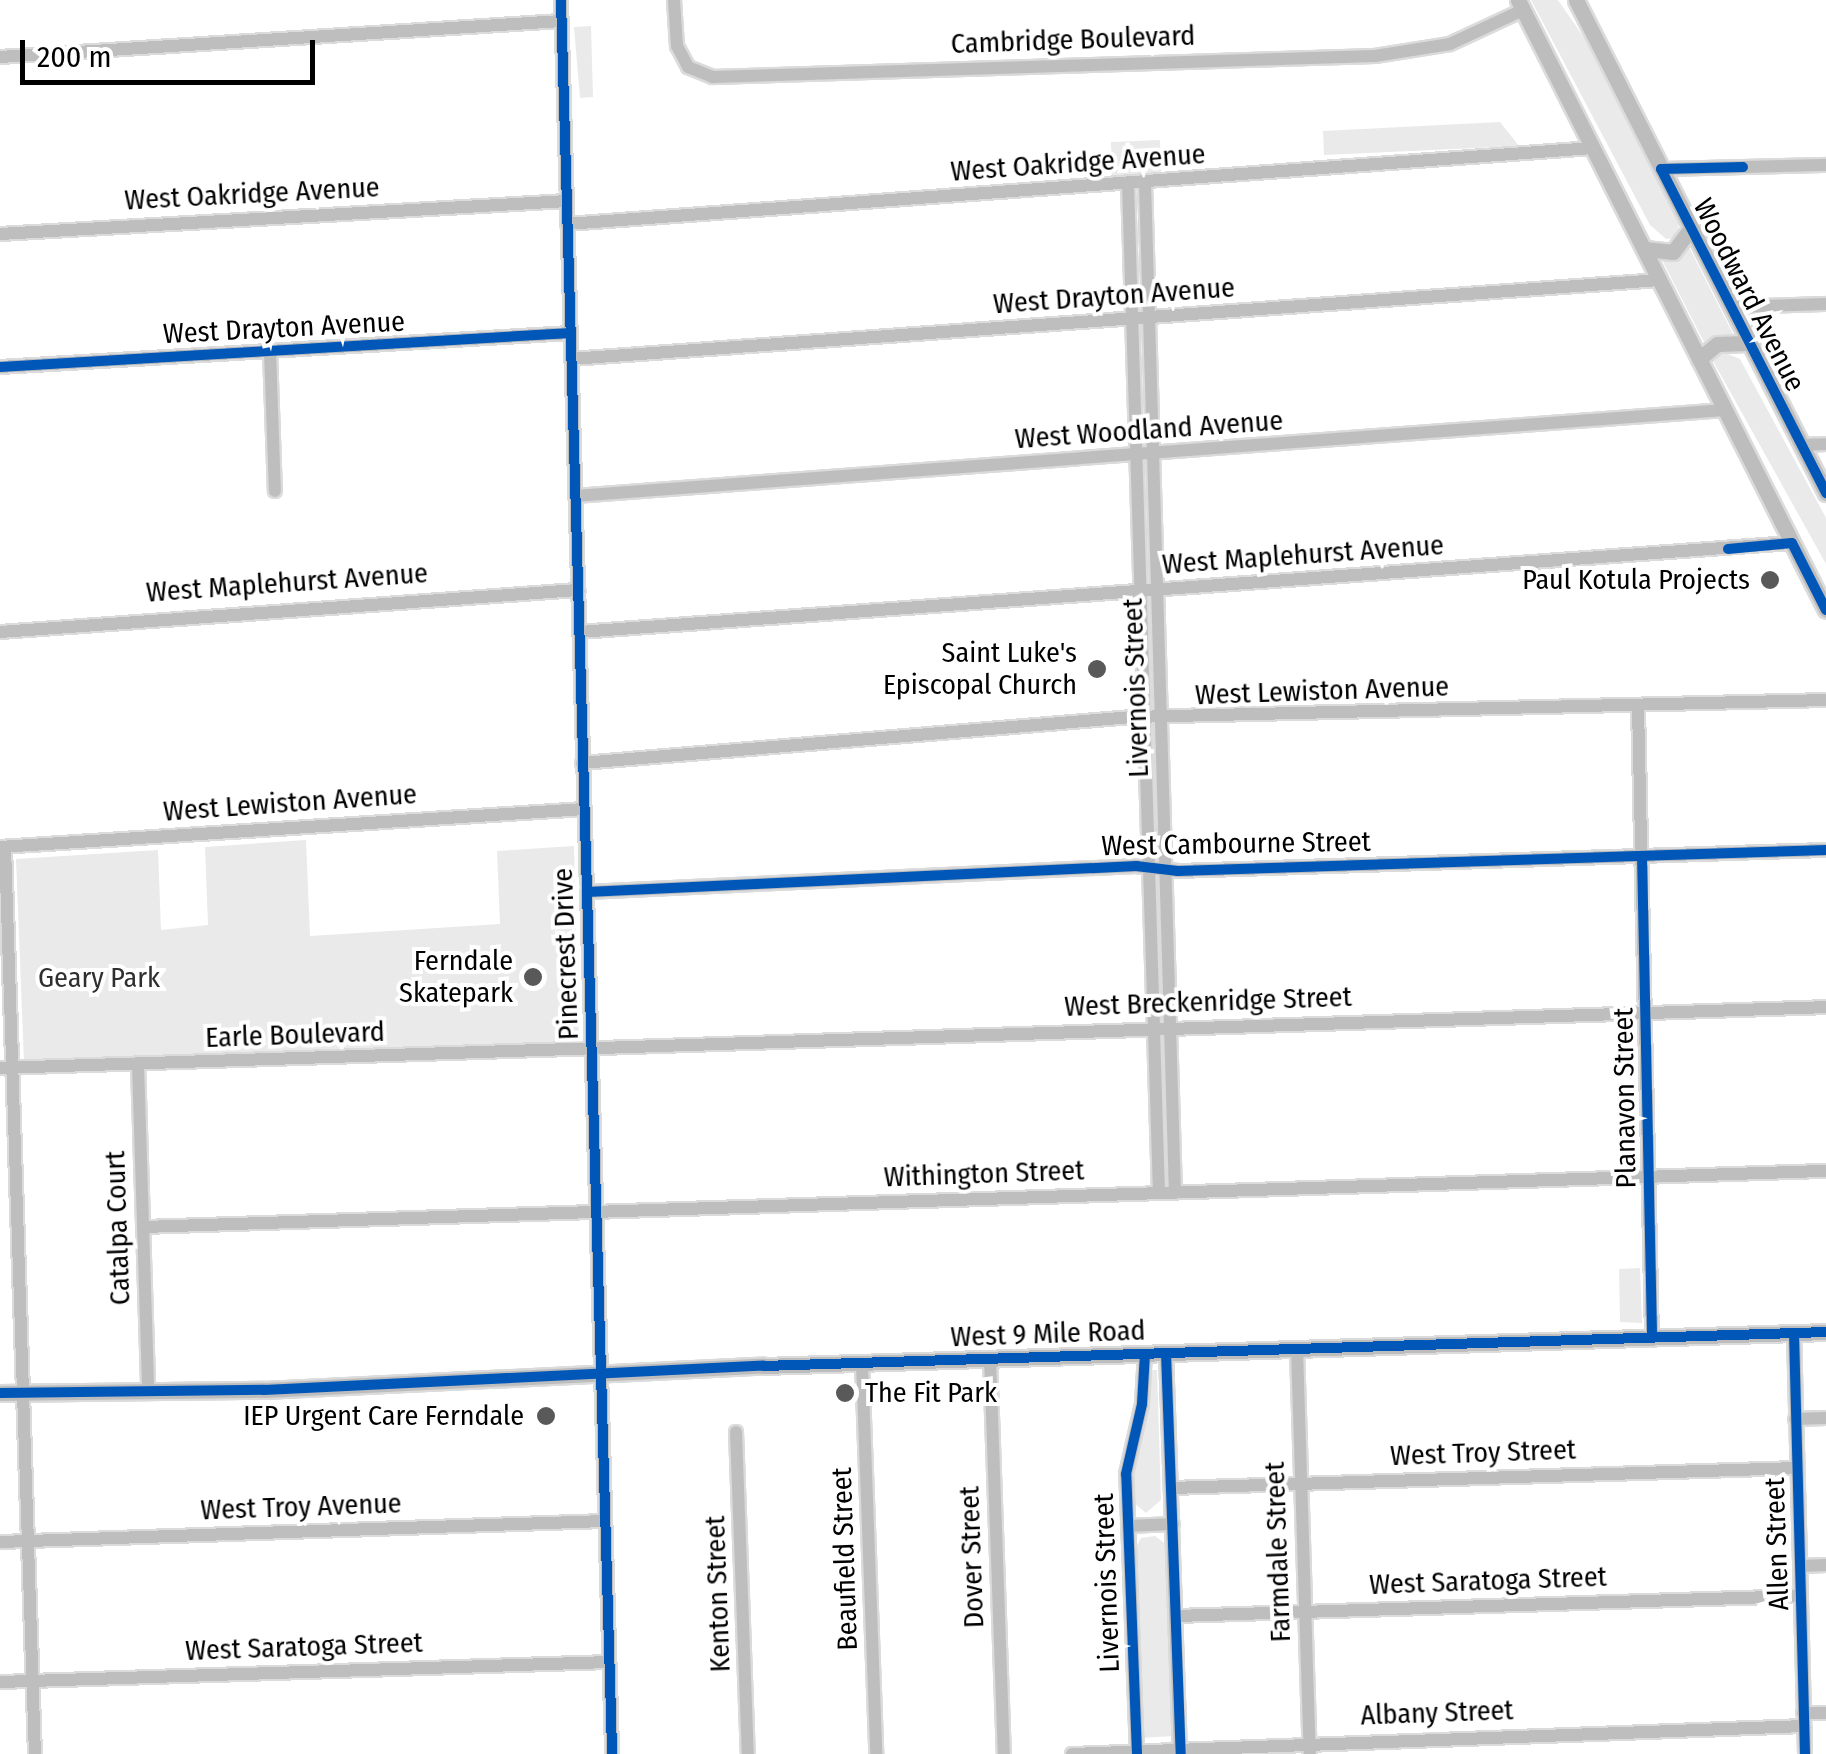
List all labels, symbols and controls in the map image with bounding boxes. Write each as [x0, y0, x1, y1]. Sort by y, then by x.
street label: Cambridge Boulevard [950, 19, 1196, 61]
scale bar [25, 20, 320, 82]
text: 200 m [37, 39, 112, 75]
street label: West Oakridge Avenue [949, 137, 1207, 189]
street label: West Oakridge Avenue [124, 171, 380, 217]
street label: Woodward Avenue [1686, 193, 1812, 397]
street label: West Drayton Avenue [992, 271, 1236, 321]
street label: West Drayton Avenue [162, 305, 406, 351]
street label: West Woodland Avenue [1014, 404, 1284, 456]
street label: West Maplehurst Avenue [1161, 528, 1445, 582]
street label: West Maplehurst Avenue [145, 556, 429, 610]
place label: Paul Kotula Projects [1522, 563, 1750, 597]
marker: Paul Kotula Projects [1759, 569, 1781, 591]
street label: Livernois Street [1116, 598, 1156, 778]
place label: Saint Luke's Episcopal Church [883, 636, 1077, 702]
marker: Saint Luke's Episcopal Church [1086, 658, 1108, 680]
street label: West Lewiston Avenue [1194, 670, 1450, 712]
street label: West Lewiston Avenue [162, 777, 418, 829]
street label: West Cambourne Street [1101, 825, 1371, 863]
street label: Pinecrest Drive [546, 867, 586, 1041]
place label: Ferndale Skatepark [399, 944, 513, 1010]
park label: Geary Park [38, 961, 160, 995]
marker: Ferndale Skatepark [522, 966, 544, 988]
street label: West Breckenridge Street [1064, 980, 1352, 1024]
street label: Planavon Street [1607, 1007, 1643, 1189]
street label: Earle Boulevard [205, 1015, 385, 1055]
street label: Catalpa Court [99, 1150, 137, 1306]
street label: Withington Street [883, 1154, 1085, 1194]
street label: West 9 Mile Road [950, 1314, 1146, 1354]
place label: The Fit Park [865, 1376, 997, 1410]
marker: The Fit Park [834, 1382, 856, 1404]
place label: IEP Urgent Care Ferndale [243, 1399, 524, 1433]
marker: IEP Urgent Care Ferndale [533, 1403, 559, 1429]
street label: West Troy Street [1390, 1433, 1576, 1473]
street label: Farmdale Street [1258, 1461, 1298, 1643]
street label: Beaufield Street [825, 1467, 865, 1651]
street label: Allen Street [1758, 1477, 1796, 1611]
street label: Dover Street [953, 1485, 991, 1629]
street label: West Troy Avenue [200, 1487, 402, 1527]
street label: Livernois Street [1087, 1493, 1127, 1673]
street label: Kenton Street [698, 1515, 738, 1673]
street label: West Saratoga Street [1369, 1560, 1607, 1602]
street label: West Saratoga Street [185, 1626, 423, 1668]
street label: Albany Street [1360, 1694, 1514, 1732]

